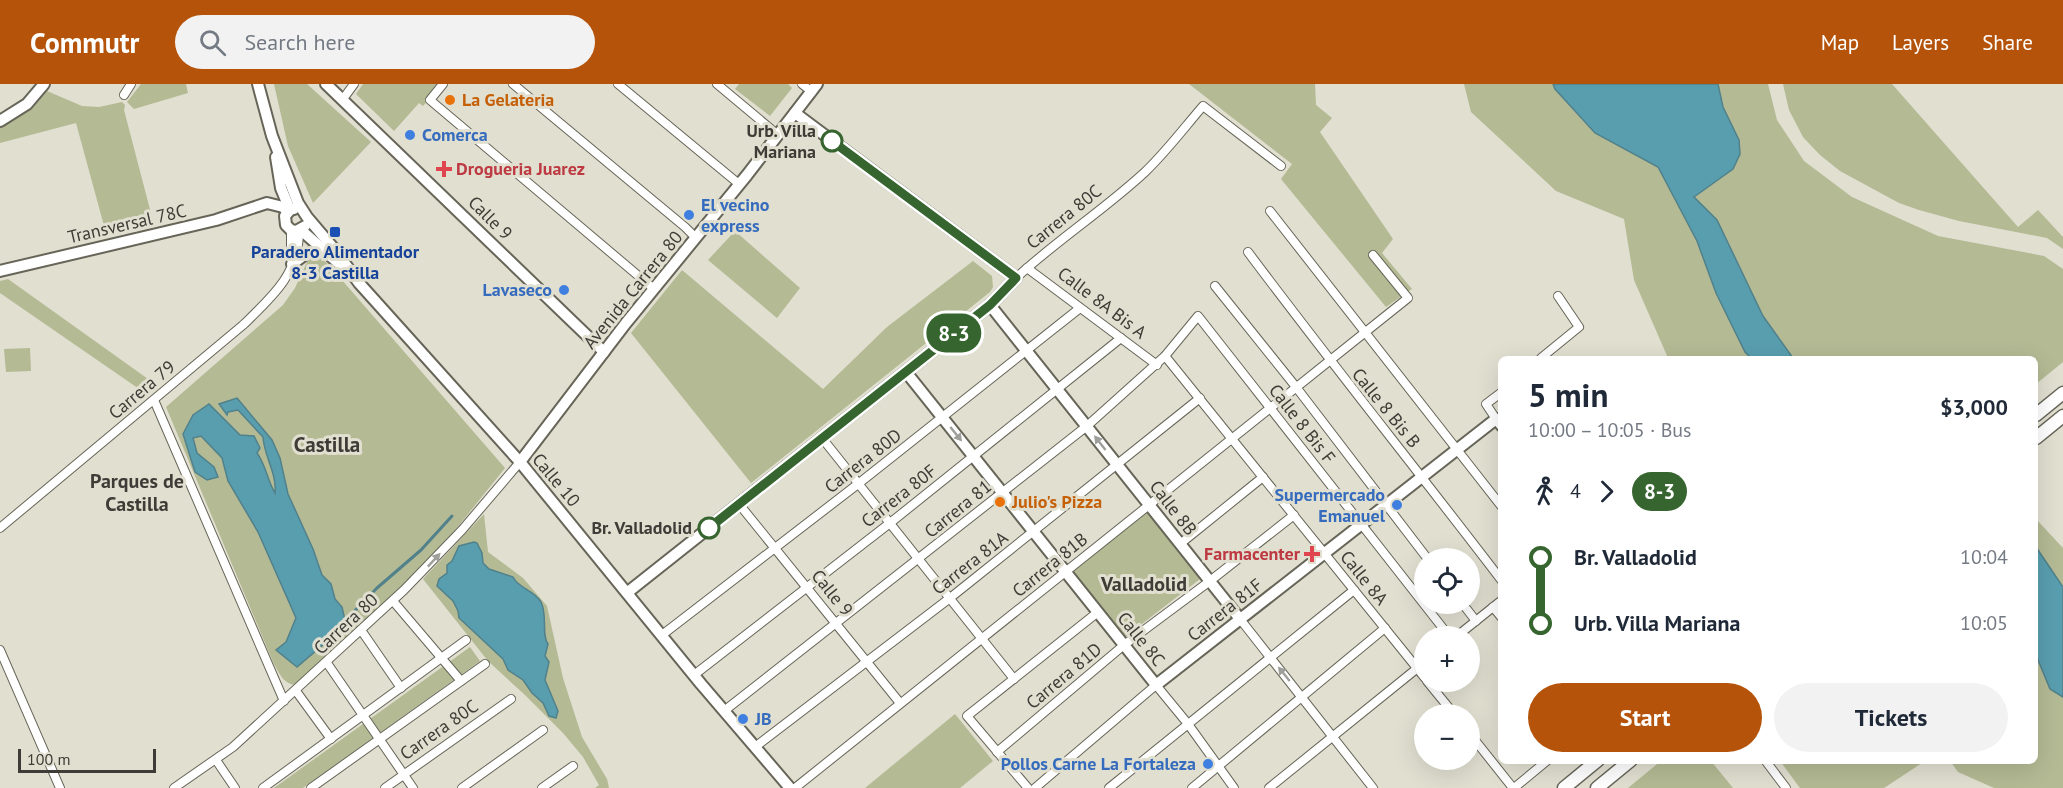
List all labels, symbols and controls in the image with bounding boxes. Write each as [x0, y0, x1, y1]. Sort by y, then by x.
search box [175, 15, 595, 69]
text: Commutr [30, 24, 139, 61]
icon: search [196, 26, 229, 59]
text: Search here [244, 28, 355, 56]
text: Map [1821, 29, 1859, 56]
text: Layers [1892, 29, 1949, 56]
text: Share [1982, 29, 2033, 56]
place label: La Gelateria [462, 88, 554, 111]
marker: La Gelateria [443, 93, 457, 107]
place label: Urb. Villa Mariana [747, 119, 816, 163]
place label: Comerca [422, 123, 488, 146]
marker: Comerca [403, 128, 417, 142]
marker: Urb. Villa Mariana [821, 130, 843, 152]
place label: Drogueria Juarez [456, 157, 585, 180]
marker: Drogueria Juarez [437, 162, 451, 176]
street label: Carrera 80C [1021, 179, 1106, 254]
street label: Calle 9 [463, 191, 517, 245]
place label: El vecino express [701, 193, 770, 237]
street label: Transversal 78C [65, 199, 188, 248]
marker: El vecino express [682, 208, 696, 222]
marker: Paradero Alimentador 8-3 Castilla [328, 225, 342, 239]
street label: Avenida Carrera 80 [578, 226, 687, 353]
place label: Paradero Alimentador 8-3 Castilla [251, 240, 420, 284]
street label: Calle 8A Bis A [1053, 262, 1152, 344]
place label: Lavaseco [483, 278, 552, 301]
marker: Lavaseco [557, 283, 571, 297]
line badge: 8-3 [920, 314, 988, 352]
text: 8-3 [938, 320, 970, 347]
street label: Carrera 79 [104, 355, 180, 424]
street label: Calle 8 Bis B [1347, 363, 1426, 452]
text: 5 min [1528, 373, 1609, 416]
street label: Calle 8 Bis F [1264, 379, 1341, 468]
text: $3,000 [1940, 393, 2008, 421]
text: 10:00 – 10:05 · Bus [1528, 417, 1692, 443]
street label: Carrera 80D [820, 423, 906, 498]
one-way arrow [949, 426, 962, 442]
district label: Castilla [294, 431, 360, 458]
one-way arrow [1094, 435, 1106, 450]
street label: Calle 10 [527, 448, 586, 511]
street label: Carrera 80F [857, 459, 941, 532]
district label: Parques de Castilla [90, 468, 184, 517]
street label: Carrera 81 [919, 475, 996, 543]
icon: walk [1528, 475, 1561, 508]
icon: forward [1590, 475, 1623, 508]
street label: Calle 8B [1145, 476, 1202, 540]
text: 4 [1570, 478, 1581, 504]
text: 8-3 [1644, 478, 1675, 505]
place label: Supermercado Emanuel [1275, 483, 1386, 527]
place label: Julio's Pizza [1011, 490, 1102, 513]
marker: Julio's Pizza [993, 495, 1007, 509]
marker: Supermercado Emanuel [1390, 498, 1404, 512]
place label: Br. Valladolid [591, 516, 692, 539]
marker: Br. Valladolid [698, 517, 720, 539]
street label: Carrera 81A [927, 525, 1013, 599]
street label: Carrera 81B [1007, 527, 1092, 602]
place label: Farmacenter [1204, 542, 1301, 565]
text: Br. Valladolid [1574, 543, 1697, 571]
text: 10:04 [1960, 544, 2008, 570]
street label: Calle 8A [1335, 546, 1394, 610]
marker: Farmacenter [1305, 547, 1319, 561]
map controls [1414, 548, 1480, 770]
button: locate [1414, 548, 1480, 614]
one-way arrow [427, 553, 441, 567]
street label: Calle 9 [807, 565, 858, 621]
district label: Valladolid [1100, 571, 1187, 597]
street label: Carrera 81F [1183, 573, 1267, 646]
street label: Carrera 80 [309, 588, 383, 659]
street label: Calle 8C [1112, 607, 1170, 671]
text: Urb. Villa Mariana [1574, 609, 1740, 637]
text: 10:05 [1960, 610, 2008, 636]
button: + [1414, 626, 1480, 692]
street label: Carrera 81D [1021, 637, 1106, 714]
one-way arrow [1277, 666, 1290, 682]
button: Start [1528, 683, 1762, 752]
button: Tickets [1774, 683, 2008, 752]
street label: Carrera 80C [395, 694, 482, 765]
button: − [1414, 704, 1480, 770]
place label: JB [754, 707, 772, 730]
marker: JB [736, 712, 750, 726]
scale bar [18, 746, 156, 774]
text: 100 m [27, 749, 70, 769]
place label: Pollos Carne La Fortaleza [1001, 752, 1196, 775]
marker: Pollos Carne La Fortaleza [1201, 757, 1215, 771]

